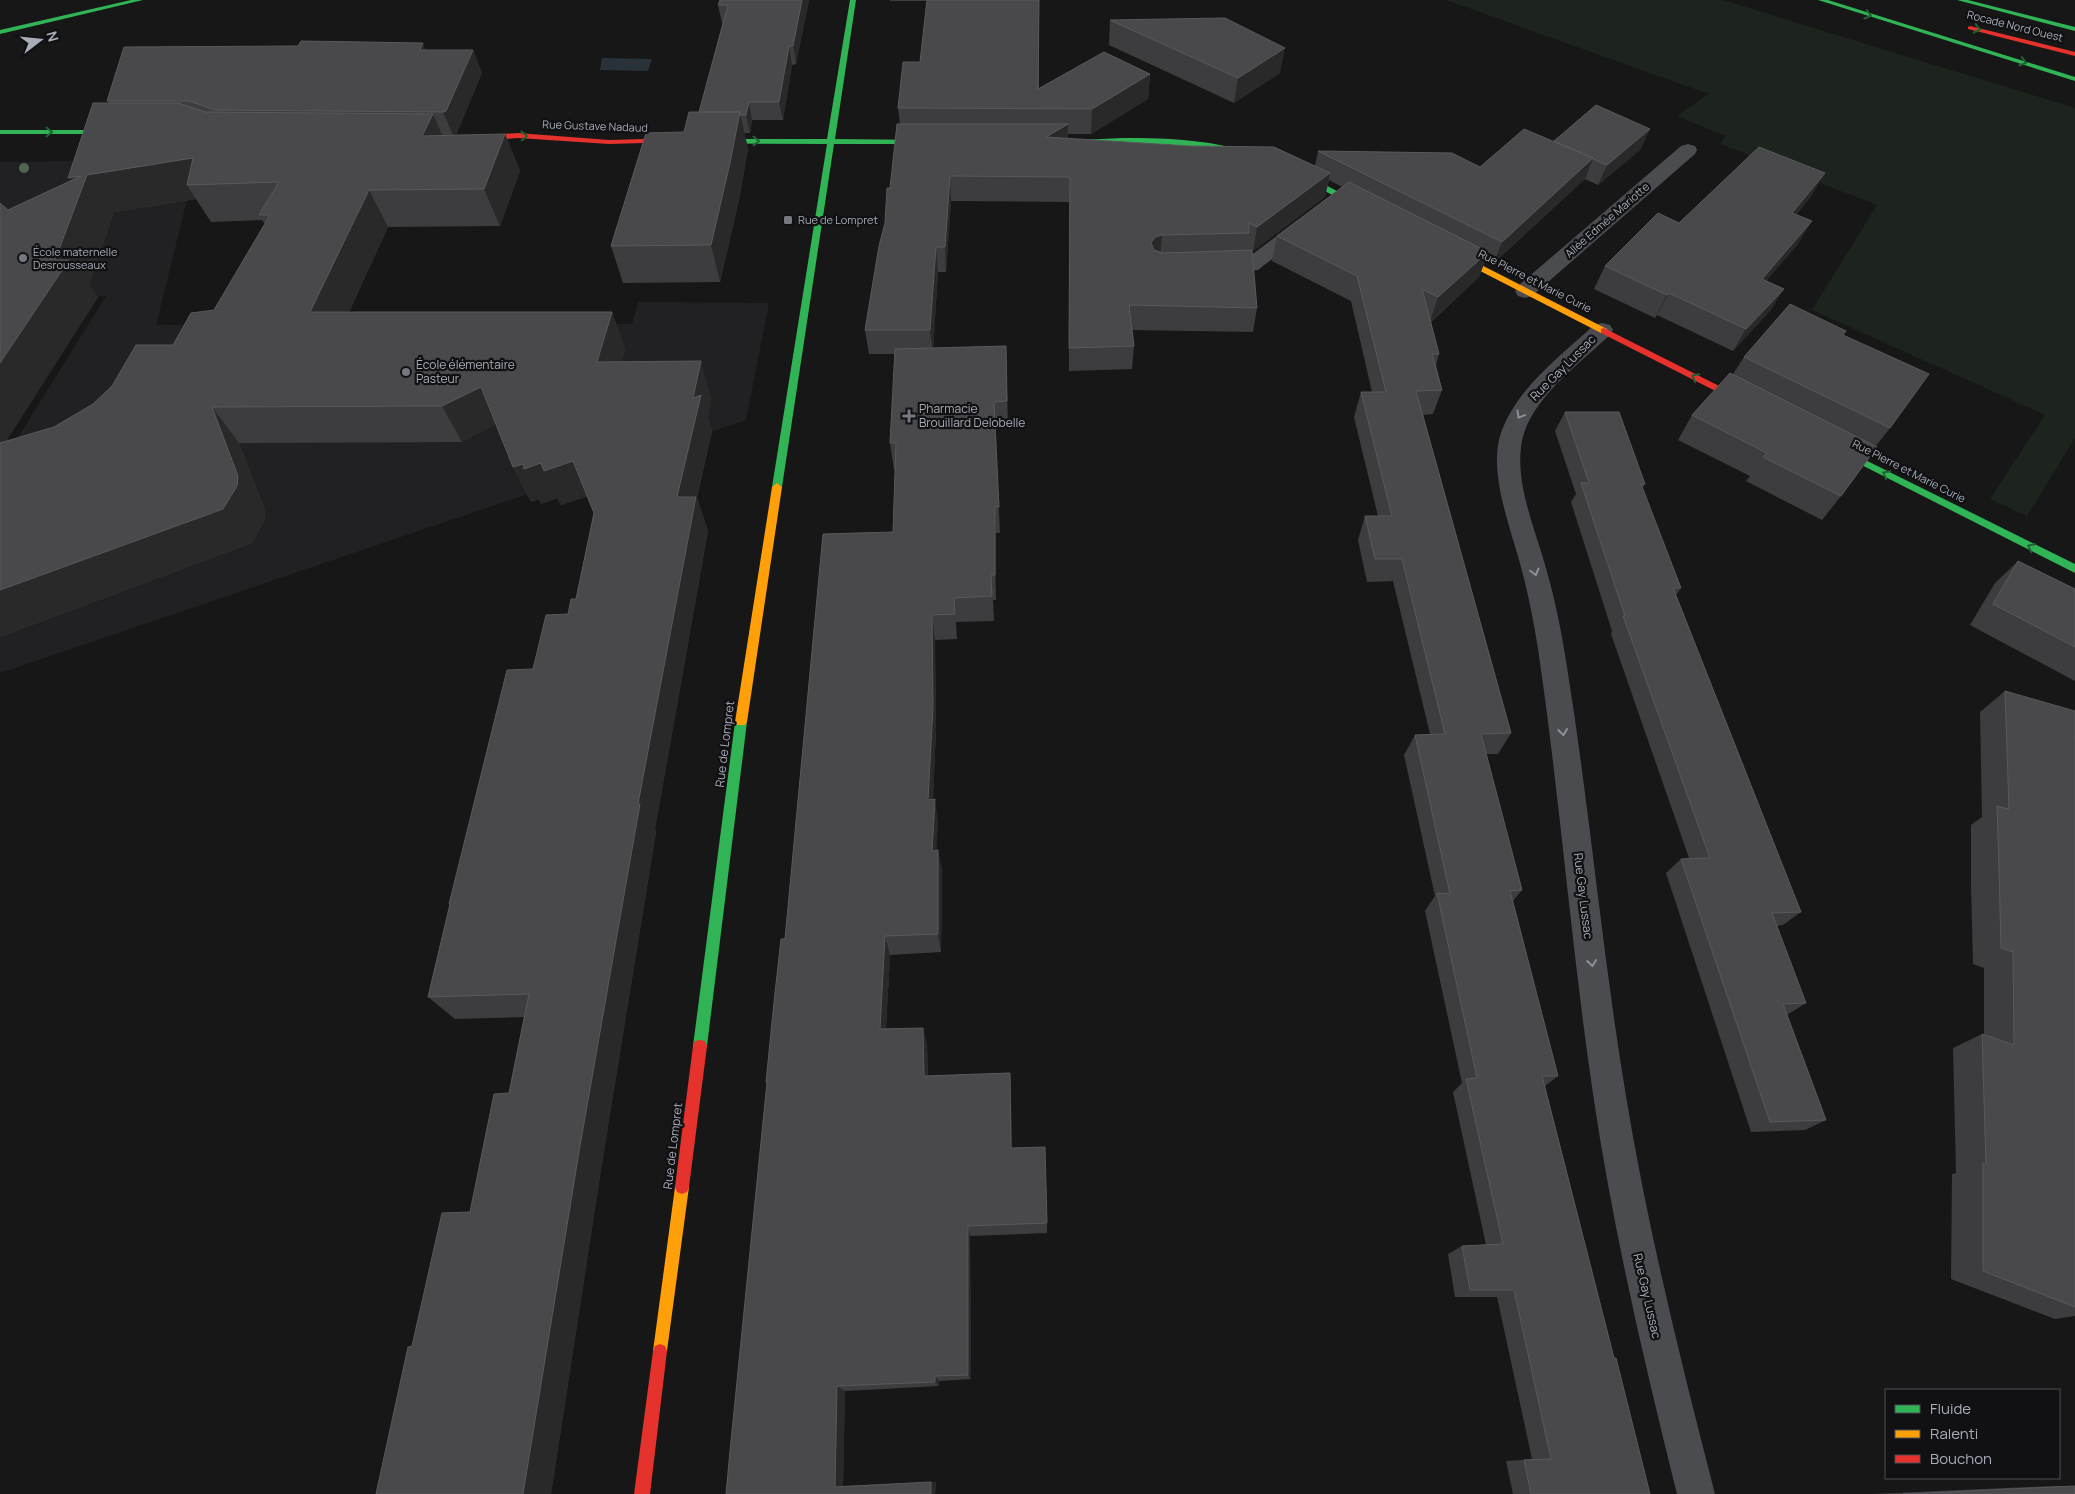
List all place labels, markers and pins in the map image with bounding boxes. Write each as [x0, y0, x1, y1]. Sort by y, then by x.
place label: Rue de Lompret [798, 212, 878, 227]
marker: Rue de Lompret [782, 214, 794, 226]
place label: École maternelle Desrousseaux [33, 244, 118, 272]
marker: École maternelle Desrousseaux [17, 252, 29, 264]
place label: École élémentaire Pasteur [416, 356, 515, 387]
marker: École élémentaire Pasteur [400, 366, 412, 378]
place label: Pharmacie Brouillard Delobelle [919, 400, 1025, 431]
marker: Pharmacie Brouillard Delobelle [903, 410, 915, 422]

